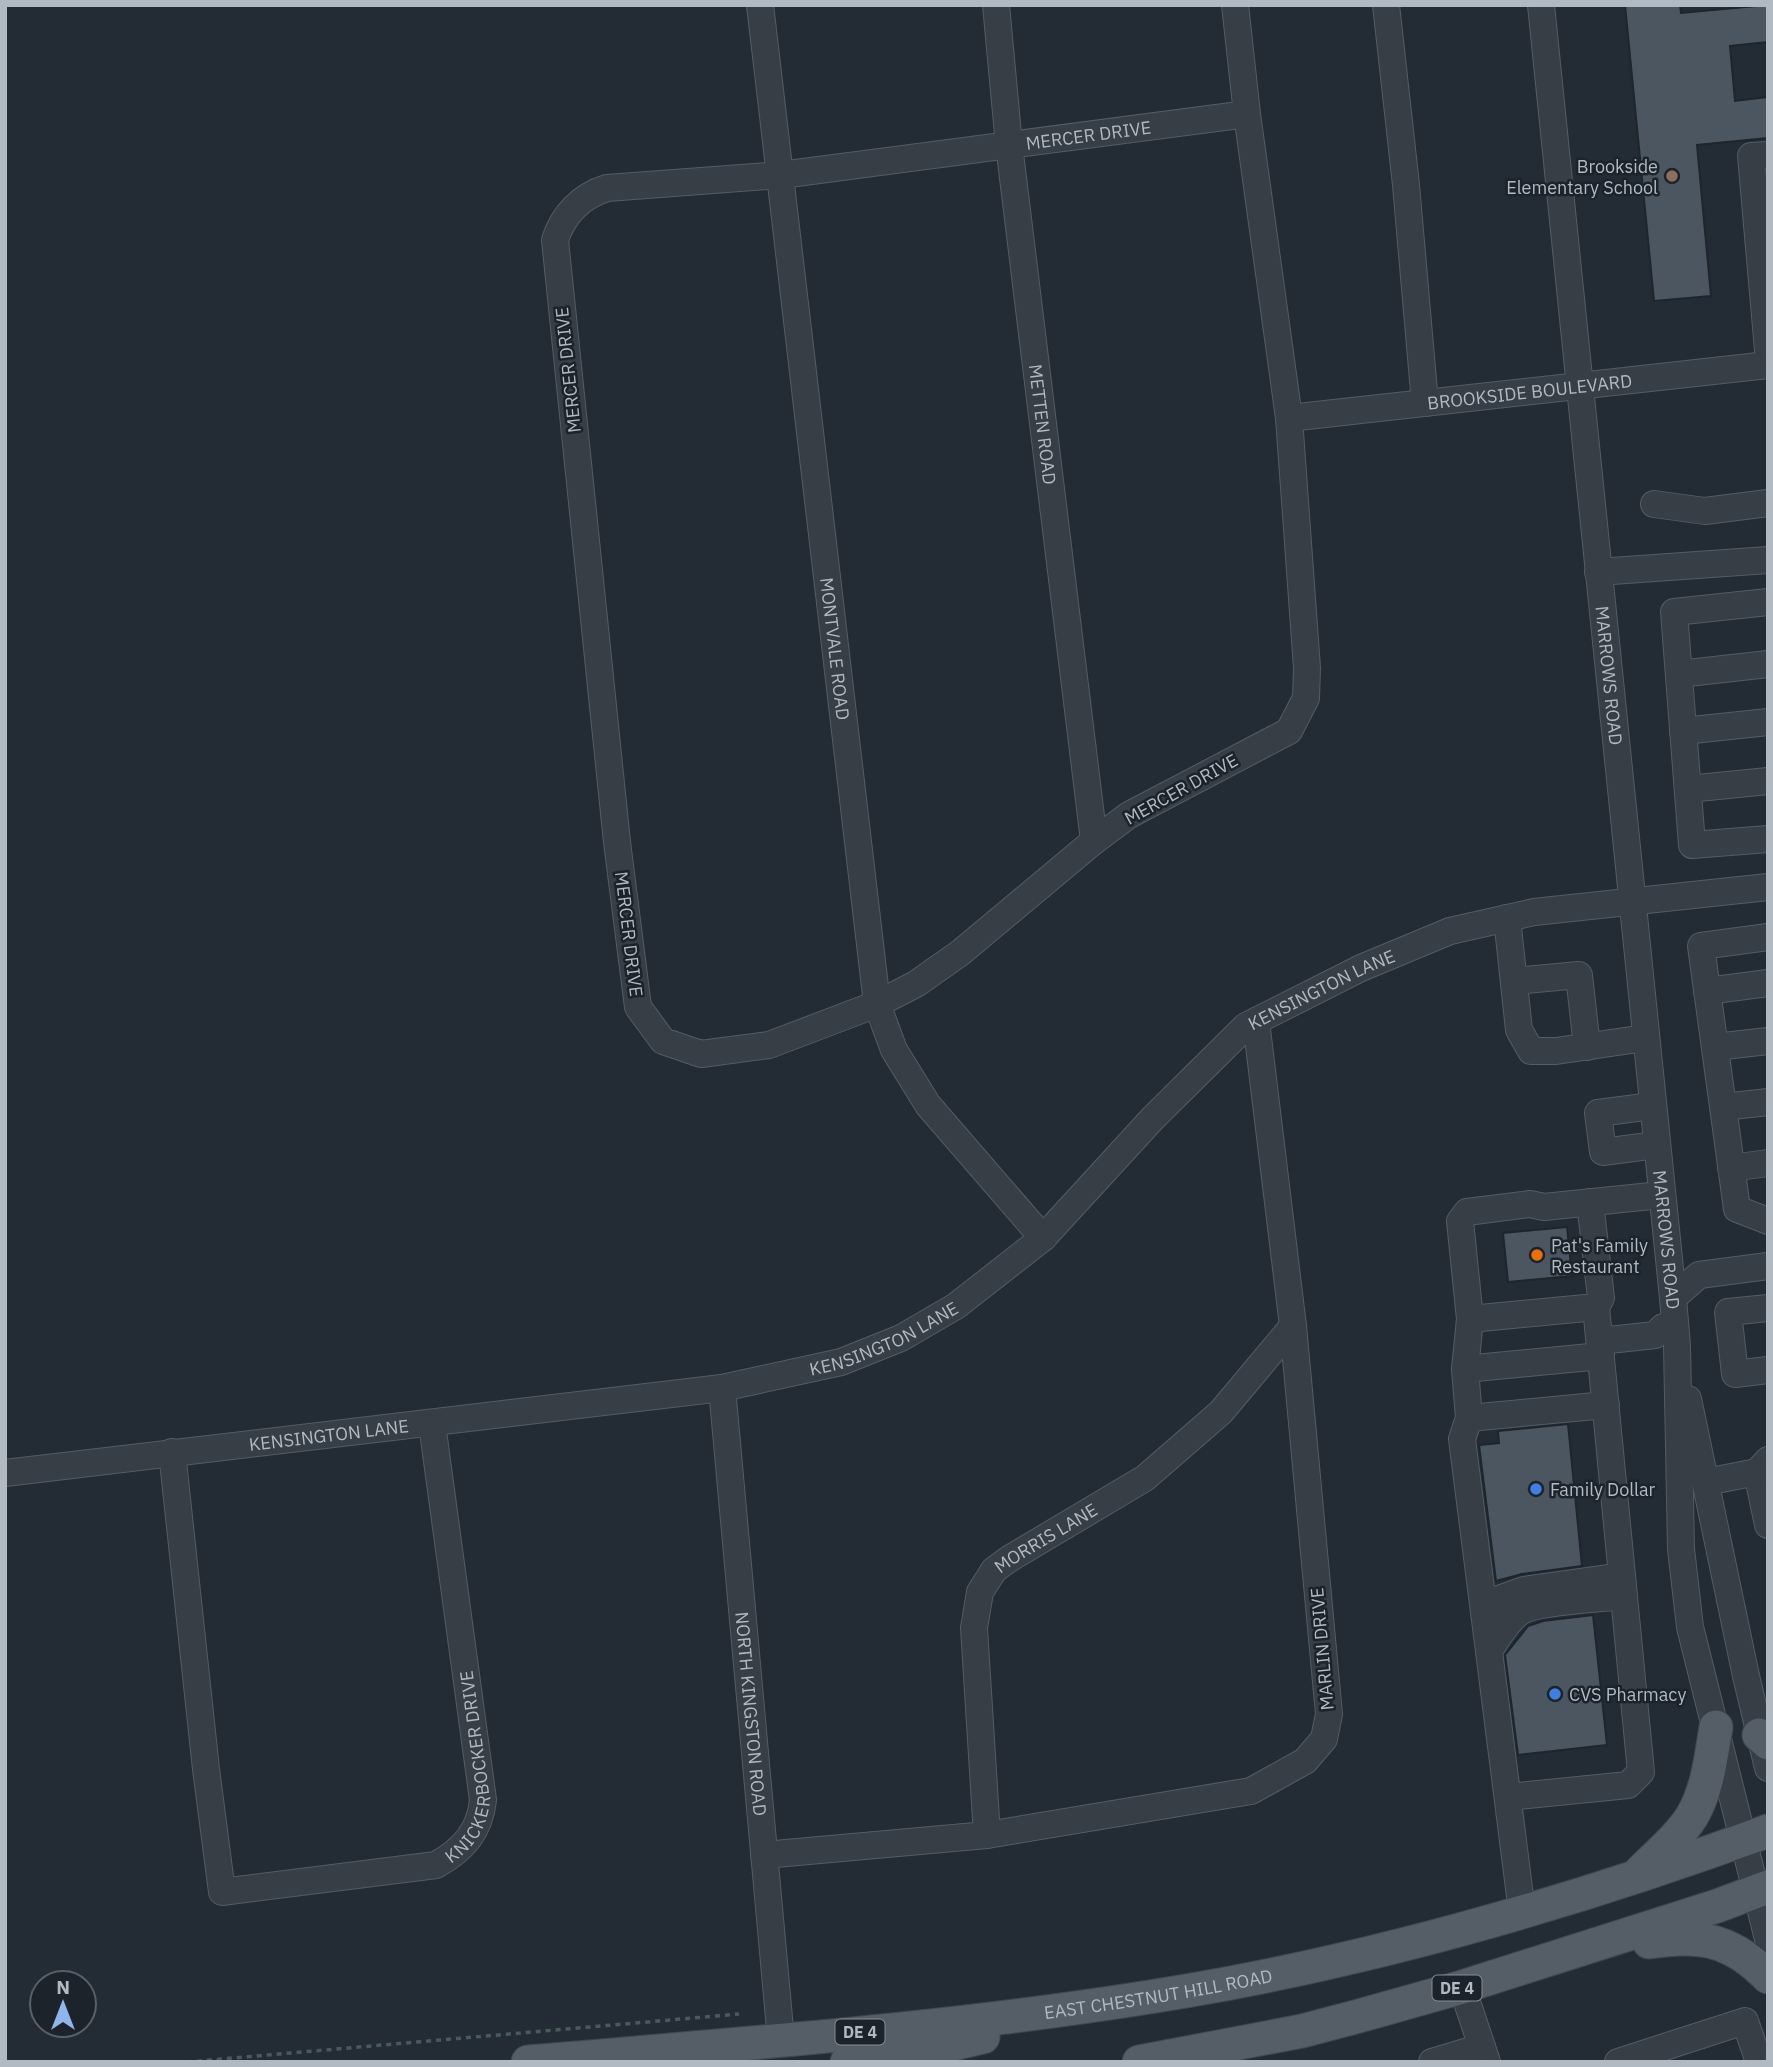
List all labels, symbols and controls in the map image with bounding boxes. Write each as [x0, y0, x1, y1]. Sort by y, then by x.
street label: MERCER DRIVE [1024, 115, 1152, 154]
place label: Brookside Elementary School [1506, 155, 1658, 199]
marker: Brookside Elementary School [1664, 168, 1680, 184]
street label: MERCER DRIVE [550, 306, 586, 434]
street label: METTEN ROAD [1024, 363, 1062, 486]
street label: BROOKSIDE BOULEVARD [1426, 369, 1633, 414]
street label: MONTVALE ROAD [816, 576, 855, 721]
street label: MARROWS ROAD [1591, 605, 1628, 746]
street label: MERCER DRIVE [1120, 748, 1242, 830]
street label: MERCER DRIVE [610, 870, 648, 998]
street label: KENSINGTON LANE [1244, 944, 1398, 1035]
street label: MARROWS ROAD [1648, 1169, 1685, 1310]
place label: Pat's Family Restaurant [1551, 1234, 1648, 1278]
marker: Pat's Family Restaurant [1529, 1247, 1545, 1263]
street label: KENSINGTON LANE [807, 1296, 962, 1380]
street label: KENSINGTON LANE [248, 1414, 410, 1456]
place label: Family Dollar [1550, 1478, 1656, 1501]
marker: Family Dollar [1528, 1481, 1544, 1497]
street label: MORRIS LANE [989, 1498, 1101, 1578]
street label: MARLIN DRIVE [1305, 1587, 1339, 1711]
street label: NORTH KINGSTON ROAD [731, 1611, 772, 1817]
street label: KNICKERBOCKER DRIVE [440, 1669, 495, 1868]
place label: CVS Pharmacy [1569, 1683, 1686, 1706]
marker: CVS Pharmacy [1547, 1686, 1563, 1702]
street label: EAST CHESTNUT HILL ROAD [1043, 1964, 1274, 2024]
north arrow [28, 1969, 98, 2039]
text: N [56, 1975, 70, 1999]
road number: DE 4 [1432, 1976, 1482, 2000]
road number: DE 4 [836, 2020, 884, 2044]

